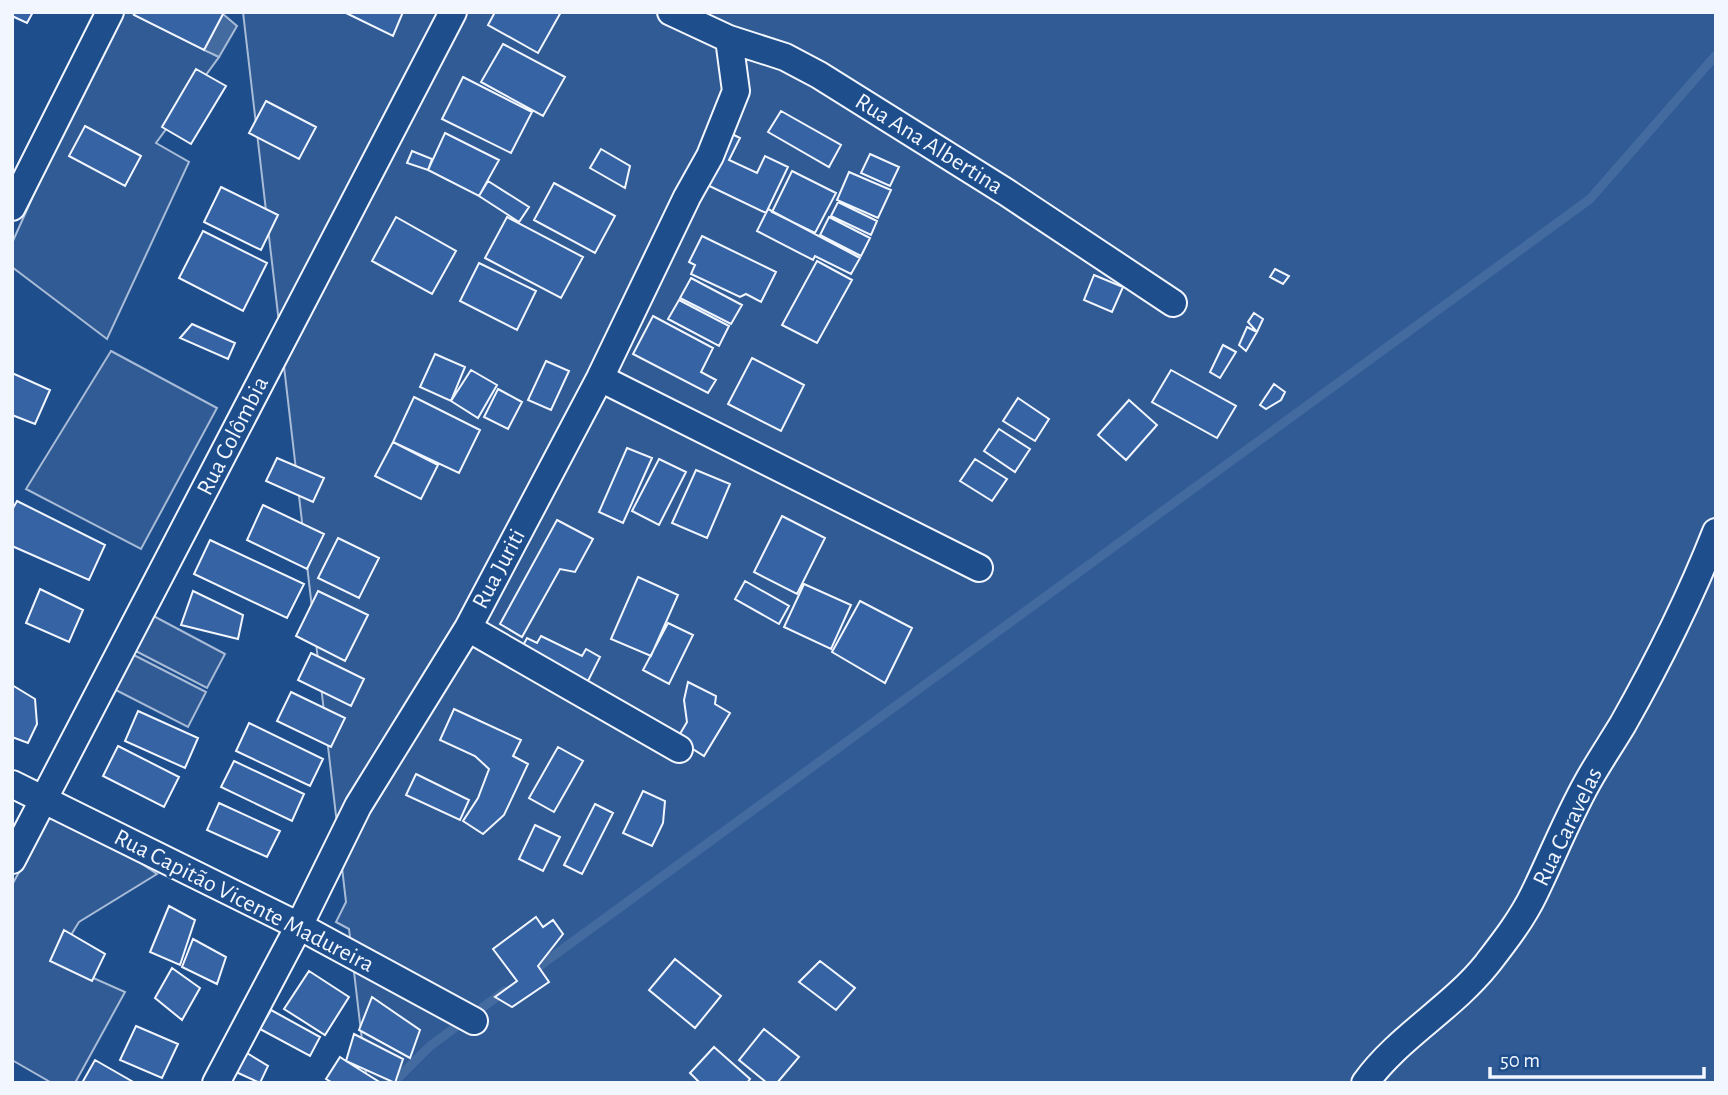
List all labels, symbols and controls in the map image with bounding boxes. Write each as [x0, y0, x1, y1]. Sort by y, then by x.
street label: Rua Ana Albertina [851, 89, 1007, 199]
street label: Rua Colômbia [193, 373, 273, 499]
street label: Rua Juriti [468, 525, 530, 613]
street label: Rua Caravelas [1529, 764, 1607, 890]
street label: Rua Capitão Vicente Madureira [110, 825, 378, 977]
scale bar [1490, 1036, 1704, 1080]
text: 50 m [1500, 1050, 1540, 1071]

